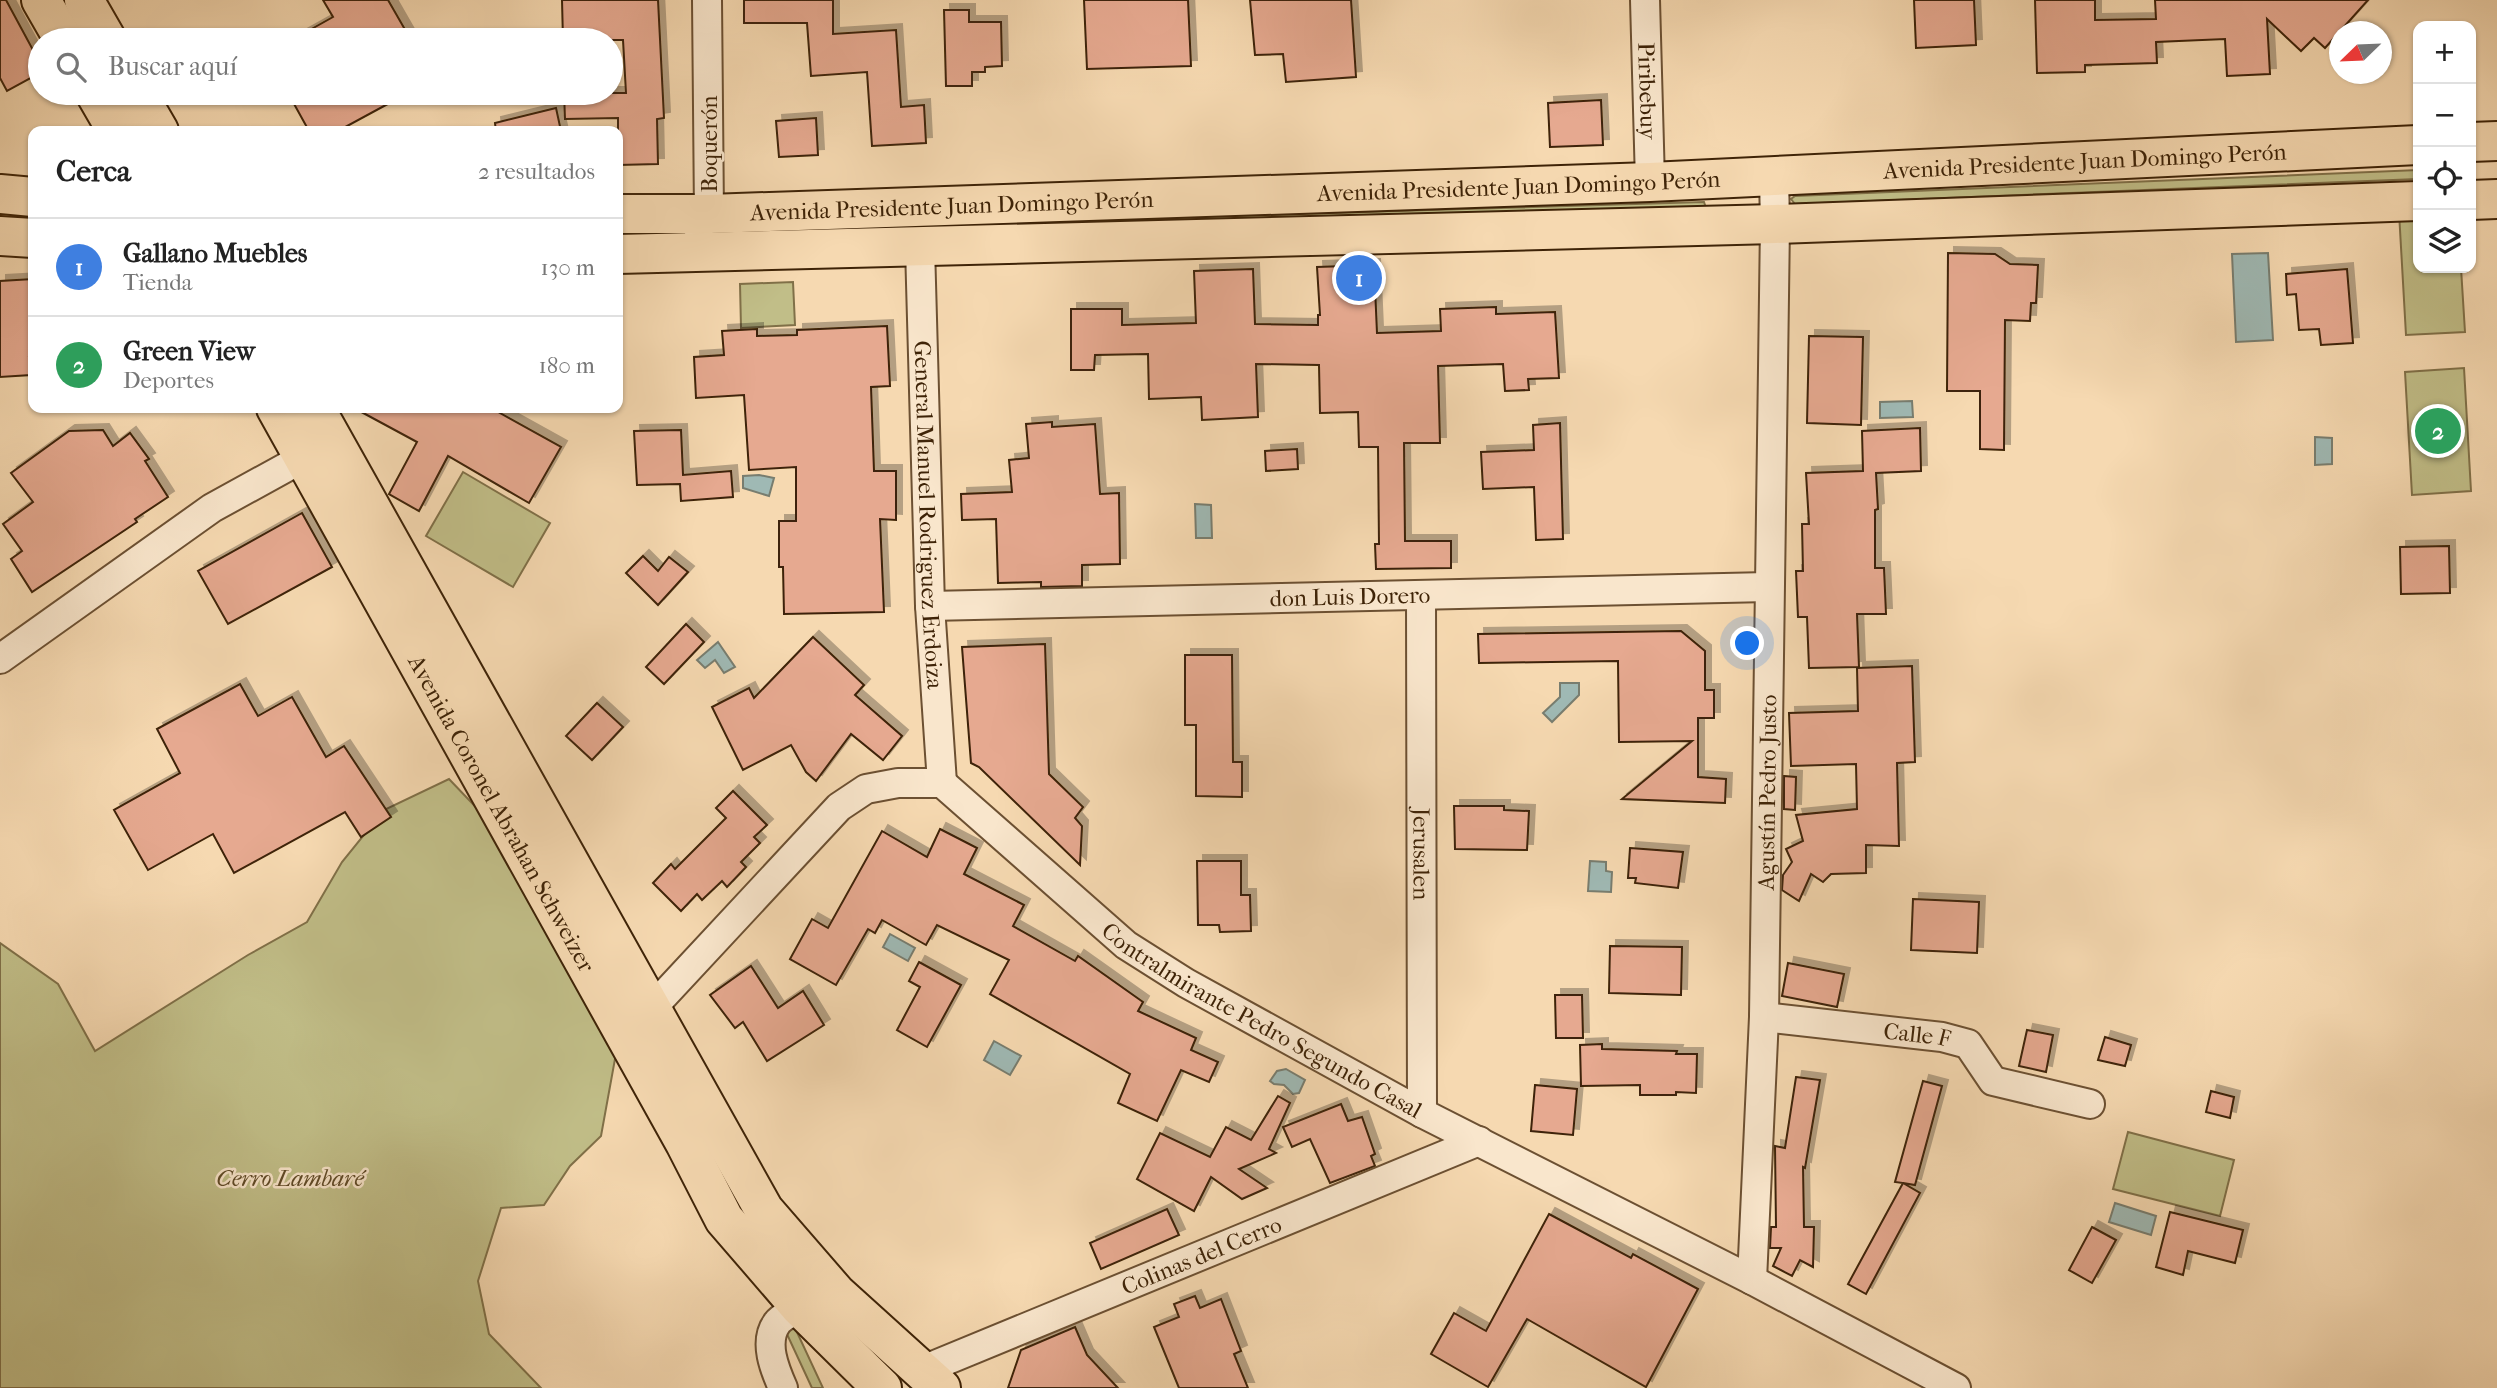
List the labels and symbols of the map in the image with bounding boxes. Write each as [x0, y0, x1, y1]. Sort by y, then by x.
north arrow [2329, 21, 2392, 84]
street label: Piribebuy [1632, 42, 1662, 141]
street label: Boquerón [696, 95, 723, 193]
street label: Avenida Presidente Juan Domingo Perón [1882, 138, 2288, 185]
street label: Avenida Presidente Juan Domingo Perón [1315, 166, 1721, 207]
street label: Avenida Presidente Juan Domingo Perón [749, 186, 1155, 227]
pin: 1 [1336, 252, 1382, 304]
street label: General Manuel Rodriguez Erdoiza [909, 340, 949, 690]
pin: 2 [2415, 405, 2461, 457]
street label: don Luis Dorero [1269, 582, 1431, 612]
your location [1730, 626, 1764, 660]
street label: Avenida Coronel Abrahan Schweizer [402, 650, 600, 977]
street label: Agustín Pedro Justo [1753, 694, 1782, 891]
street label: Jerusalen [1407, 806, 1435, 901]
street label: Contralmirante Pedro Segundo Casal [1096, 917, 1427, 1125]
street label: Calle F [1882, 1018, 1954, 1053]
park label: Cerro Lambaré [216, 1165, 367, 1192]
street label: Colinas del Cerro [1117, 1211, 1286, 1301]

